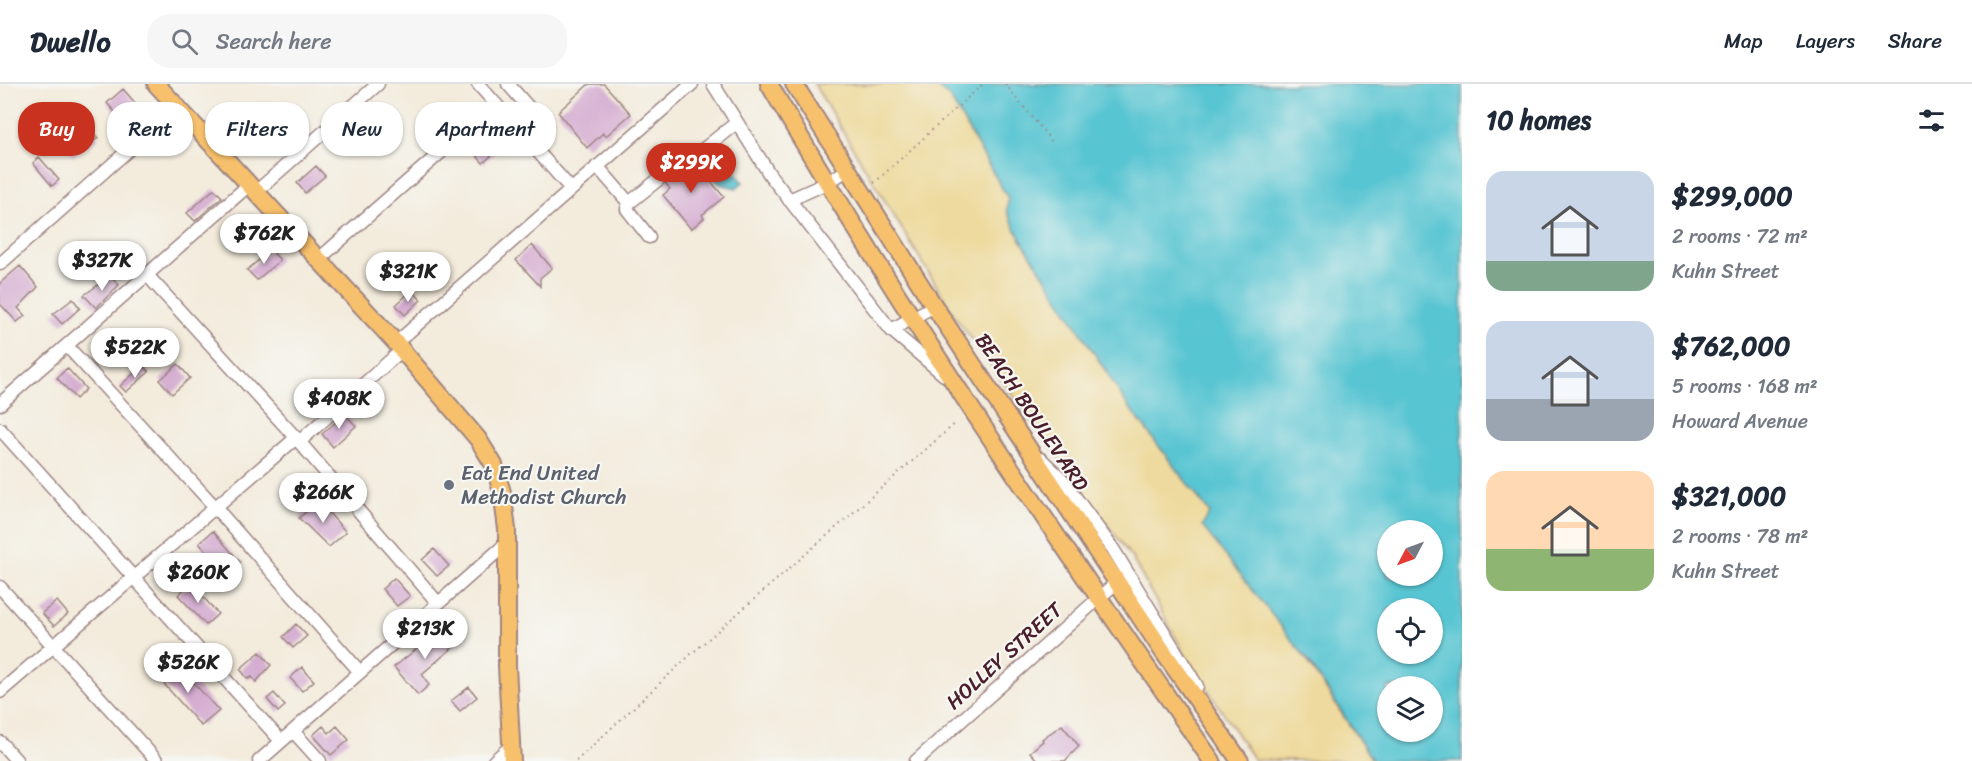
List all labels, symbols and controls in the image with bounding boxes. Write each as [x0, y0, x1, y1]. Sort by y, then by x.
search box [147, 14, 567, 68]
text: Dwello [30, 17, 111, 66]
text: Search here [216, 22, 332, 61]
text: Map [1724, 22, 1763, 60]
text: Layers [1796, 22, 1855, 60]
text: Share [1888, 22, 1942, 60]
icon: search [168, 25, 201, 58]
text: 10 homes [1486, 97, 1591, 143]
chip: Buy [18, 102, 95, 156]
chip: Rent [107, 102, 193, 156]
chip: Filters [205, 102, 309, 156]
chip: New [321, 102, 403, 156]
chip: Apartment [415, 102, 556, 156]
icon: filters [1915, 104, 1948, 137]
pin: $299K [649, 143, 733, 194]
text: $299K [660, 145, 722, 180]
text: $299,000 [1672, 173, 1793, 219]
icon: home [1534, 195, 1606, 267]
pin: $762K [222, 214, 306, 265]
text: $762K [234, 216, 294, 251]
text: 2 rooms · 72 m² [1672, 219, 1808, 254]
pin: $327K [60, 241, 144, 292]
text: $327K [72, 243, 132, 278]
pin: $321K [366, 252, 450, 303]
text: $321K [380, 254, 436, 289]
text: Kuhn Street [1672, 254, 1779, 289]
text: $762,000 [1672, 323, 1790, 369]
street label: BEACH BOULEVARD [965, 325, 1100, 499]
pin: $522K [93, 328, 177, 379]
text: $522K [105, 330, 165, 365]
icon: home [1534, 345, 1606, 417]
text: 5 rooms · 168 m² [1672, 369, 1818, 404]
pin: $408K [297, 379, 381, 430]
text: $408K [308, 381, 370, 416]
text: Howard Avenue [1672, 404, 1808, 439]
place label: Eat End United Methodist Church [461, 454, 626, 516]
pin: $266K [281, 473, 365, 524]
text: $321,000 [1672, 473, 1786, 519]
text: $266K [293, 475, 353, 510]
marker: Eat End United Methodist Church [442, 478, 456, 492]
icon: home [1534, 495, 1606, 567]
text: 2 rooms · 78 m² [1672, 519, 1808, 554]
north arrow [1377, 520, 1443, 586]
map controls [1377, 520, 1443, 742]
pin: $260K [156, 553, 240, 604]
text: Kuhn Street [1672, 554, 1779, 589]
text: $260K [167, 555, 229, 590]
street label: HOLLEY STREET [936, 591, 1073, 719]
button: locate [1377, 598, 1443, 664]
pin: $213K [383, 609, 467, 660]
text: $213K [397, 611, 453, 646]
pin: $526K [146, 643, 230, 694]
text: $526K [158, 645, 218, 680]
button: layers [1377, 676, 1443, 742]

